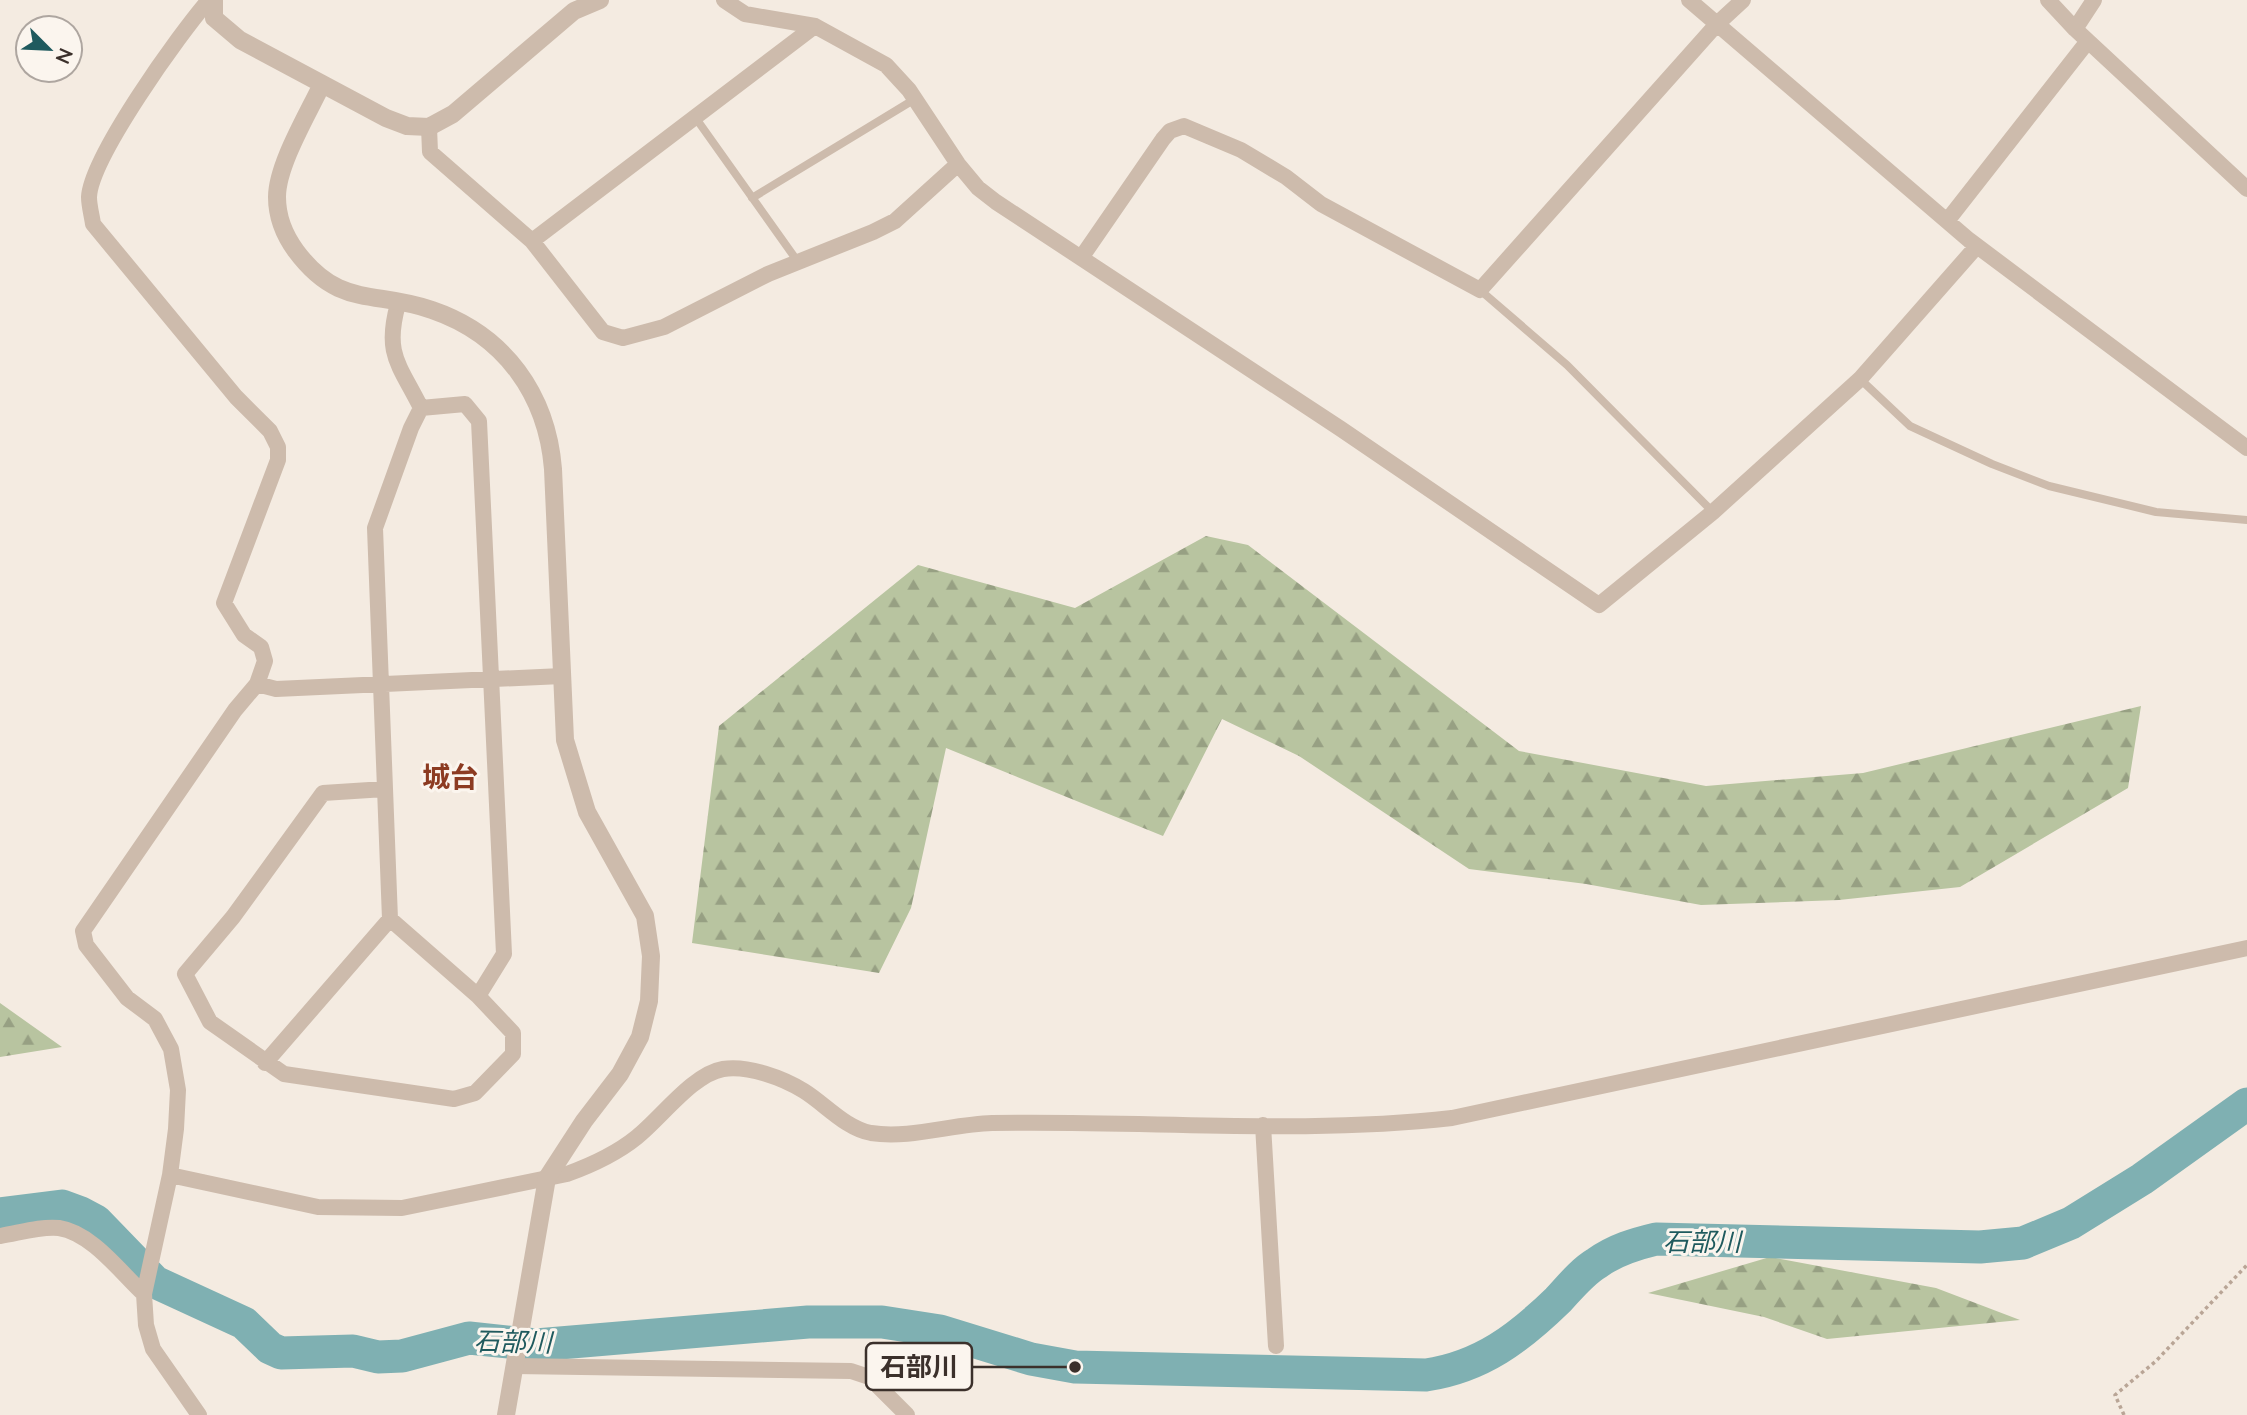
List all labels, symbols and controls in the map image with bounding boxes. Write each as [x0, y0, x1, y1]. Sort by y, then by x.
north arrow [14, 14, 84, 84]
text: N [52, 45, 78, 67]
district label: 城台 [422, 759, 478, 793]
water label: 石部川 [1663, 1225, 1744, 1257]
water label: 石部川 [474, 1324, 555, 1358]
callout: 石部川 [866, 1343, 972, 1390]
text: 石部川 [880, 1350, 958, 1382]

